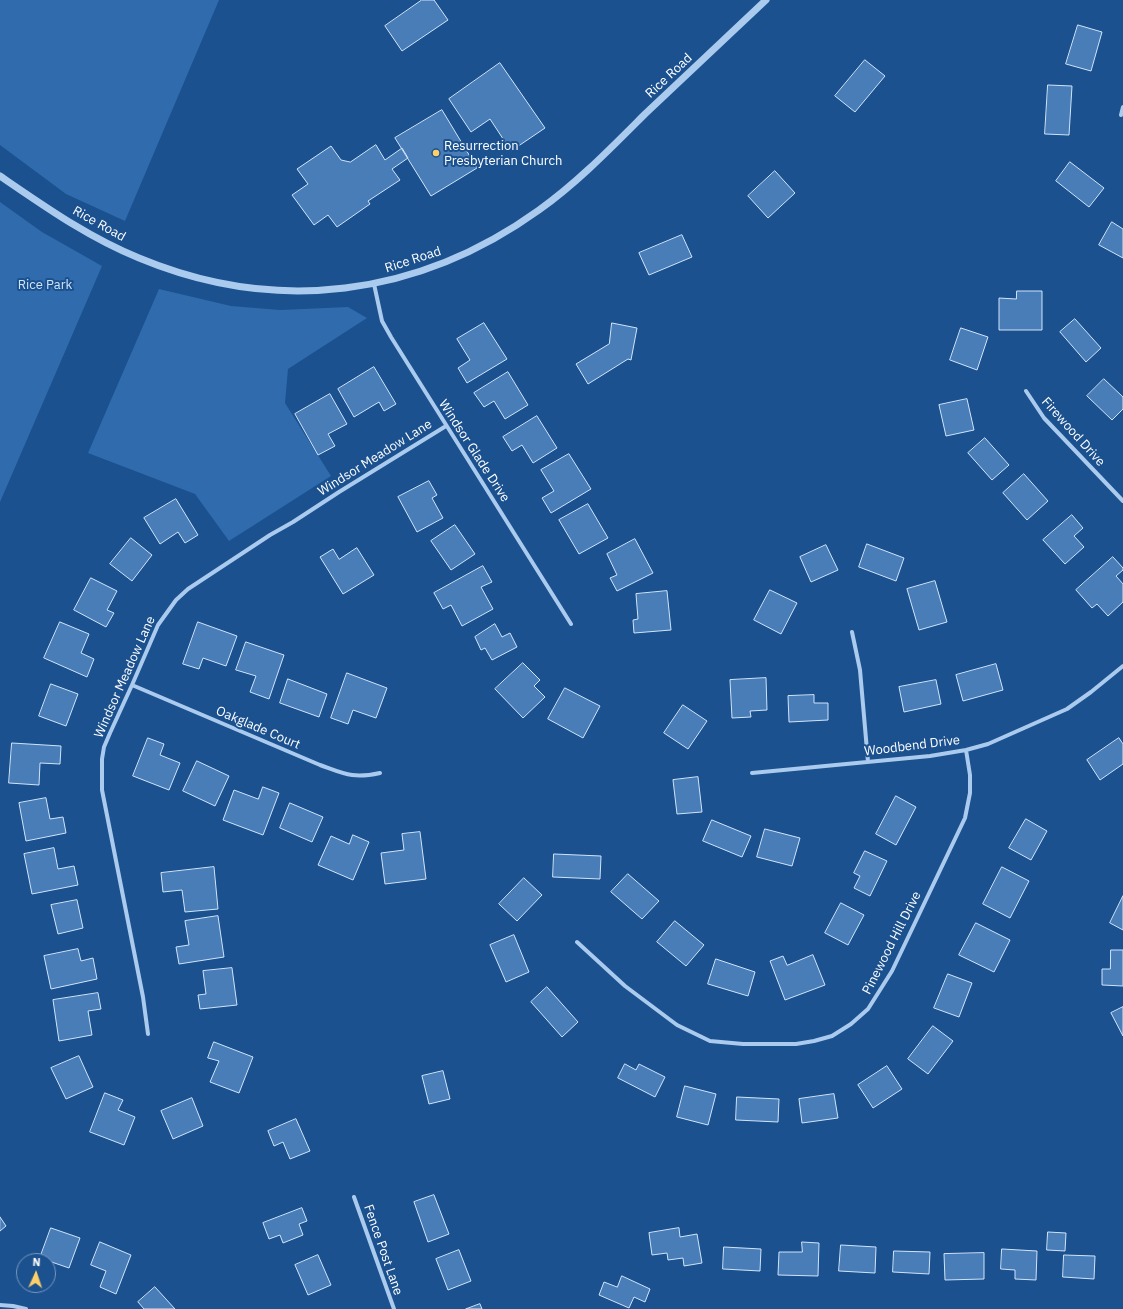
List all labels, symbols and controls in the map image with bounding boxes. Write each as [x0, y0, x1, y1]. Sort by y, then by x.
street label: Rice Road [642, 50, 696, 102]
place label: Resurrection Presbyterian Church [444, 138, 562, 169]
marker: Resurrection Presbyterian Church [431, 148, 441, 158]
street label: Rice Road [70, 203, 128, 245]
street label: Rice Road [383, 244, 443, 276]
park label: Rice Park [18, 277, 72, 293]
street label: Firewood Drive [1038, 394, 1108, 470]
street label: Windsor Glade Drive [435, 397, 513, 505]
street label: Windsor Meadow Lane [315, 417, 435, 499]
street label: Windsor Meadow Lane [91, 614, 159, 740]
street label: Oakglade Court [213, 703, 303, 753]
street label: Woodbend Drive [863, 732, 961, 760]
street label: Pinewood Hill Drive [859, 889, 925, 997]
street label: Fence Post Lane [360, 1203, 406, 1297]
north arrow [16, 1253, 56, 1293]
text: N [32, 1255, 41, 1269]

